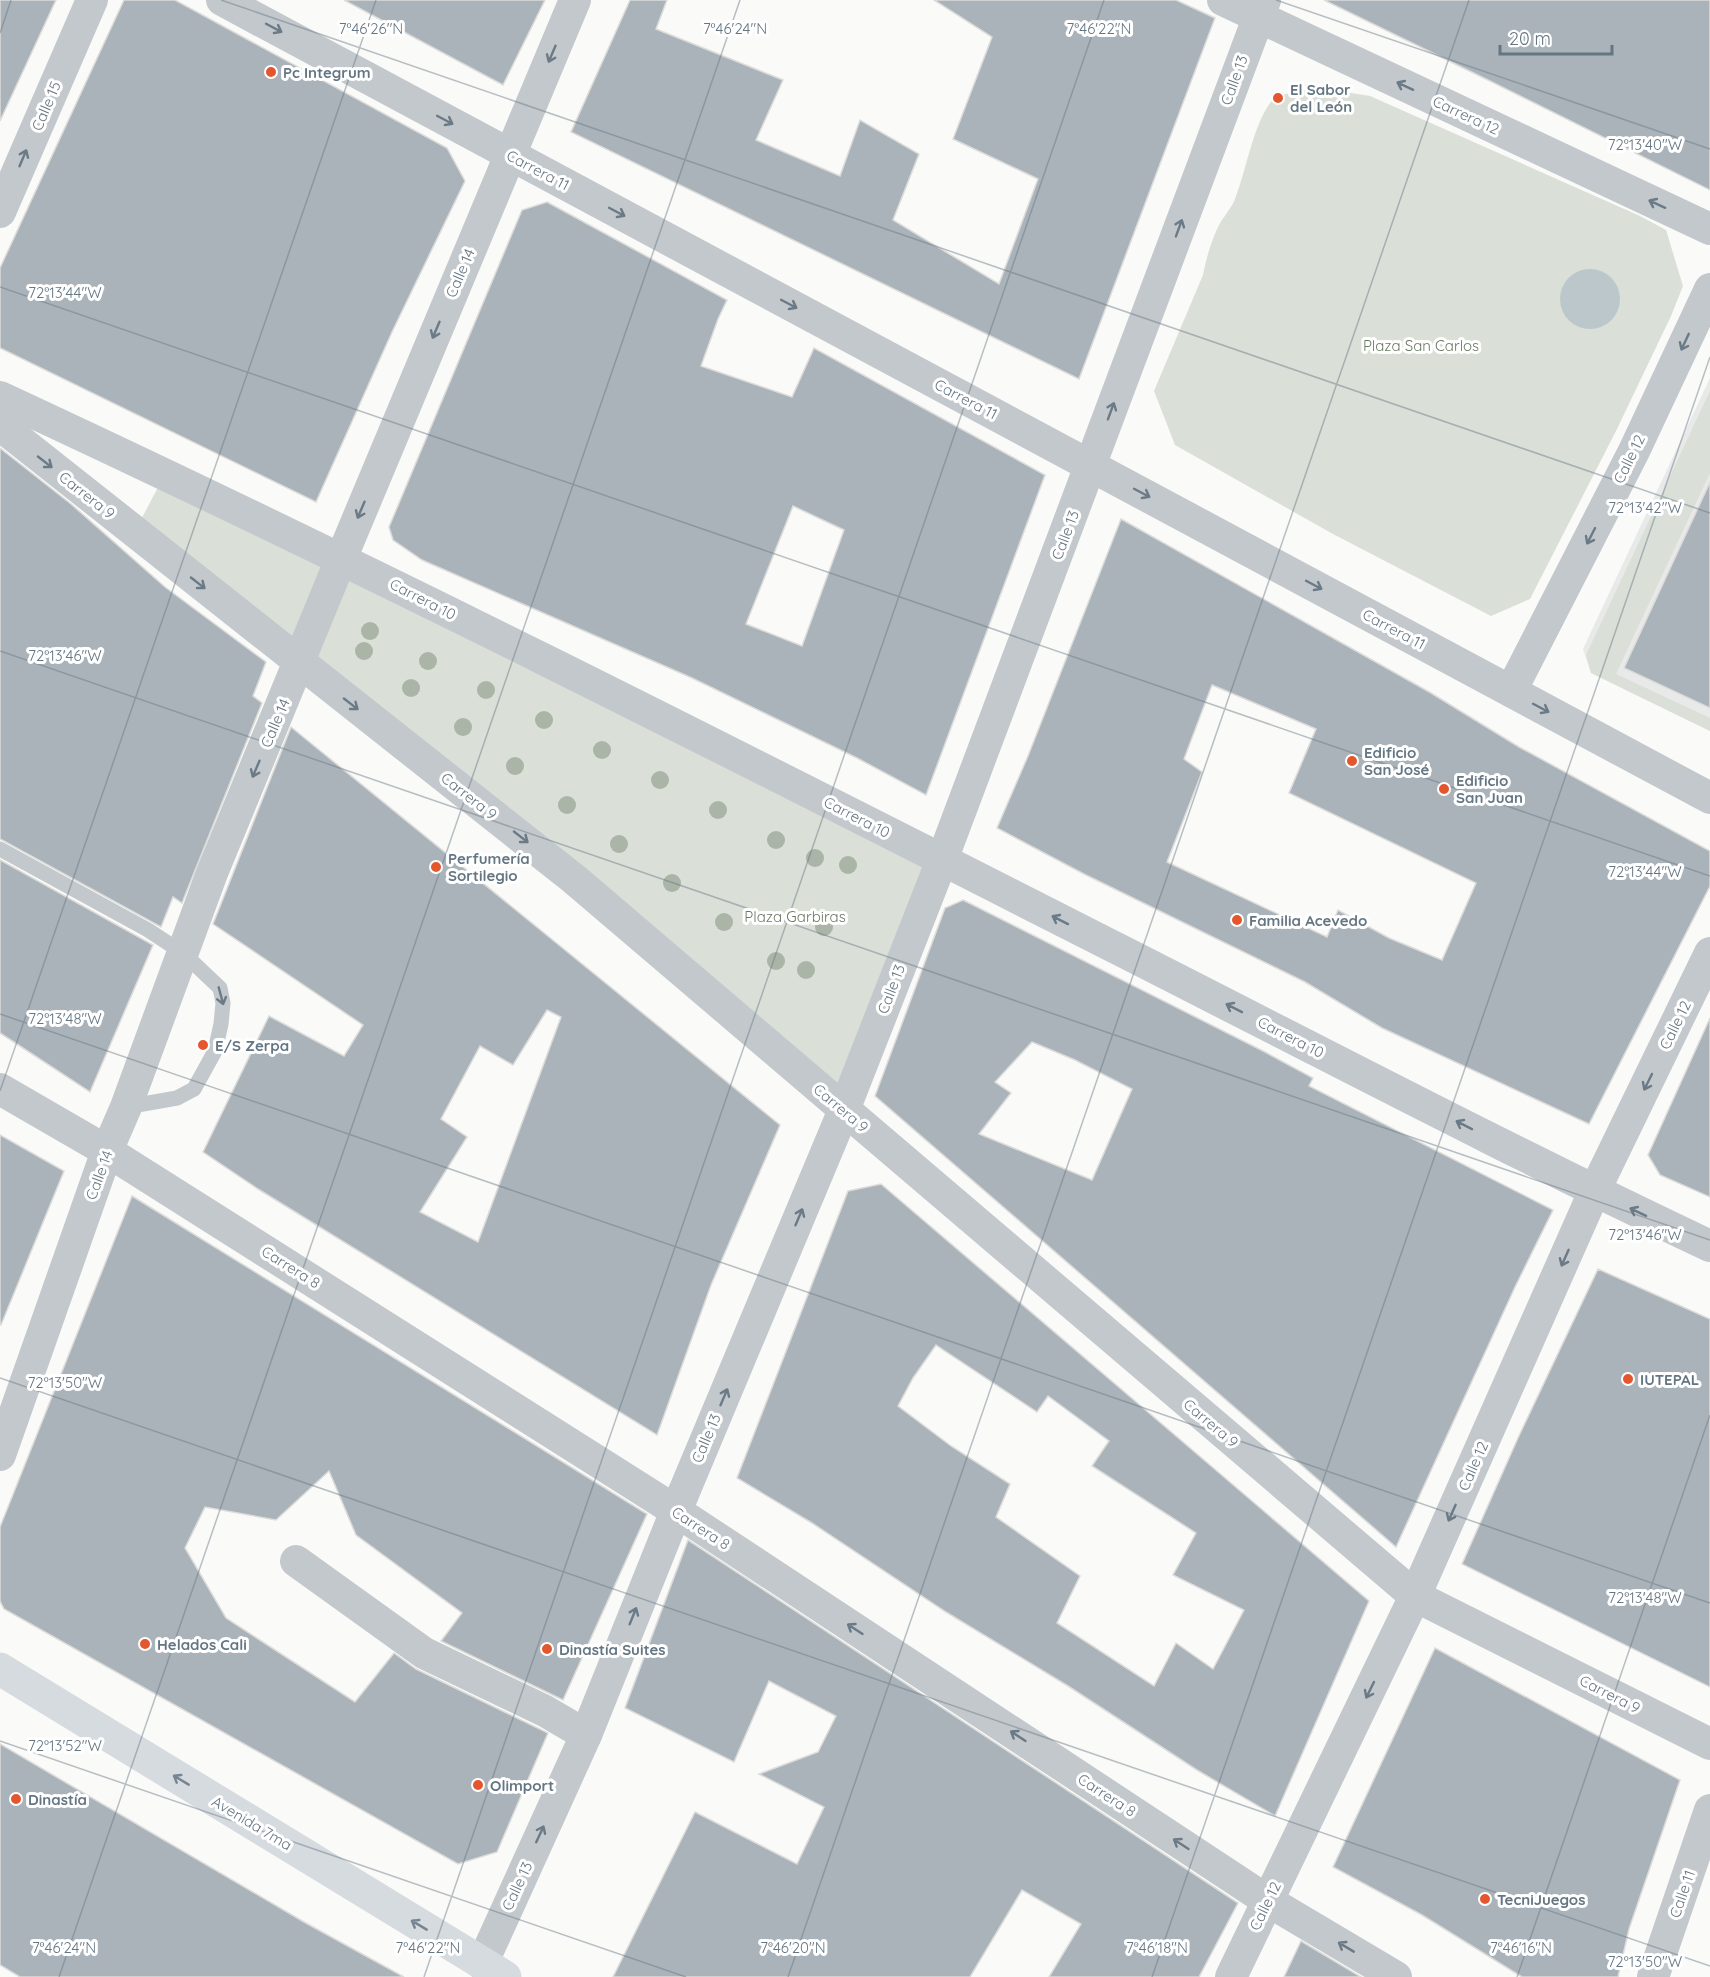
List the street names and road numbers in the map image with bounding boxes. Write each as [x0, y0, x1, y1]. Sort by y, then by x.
street label: Calle 13 [1216, 52, 1252, 108]
street label: Calle 15 [27, 78, 65, 134]
street label: Carrera 12 [1430, 91, 1502, 139]
street label: Carrera 11 [503, 146, 573, 194]
street label: Calle 14 [441, 246, 479, 300]
street label: Carrera 11 [931, 375, 1001, 423]
street label: Calle 12 [1609, 431, 1649, 487]
street label: Carrera 9 [55, 467, 119, 523]
street label: Calle 13 [1047, 507, 1083, 563]
street label: Carrera 10 [387, 574, 459, 624]
street label: Carrera 11 [1359, 605, 1429, 653]
street label: Calle 14 [256, 696, 294, 750]
street label: Carrera 9 [437, 768, 501, 824]
street label: Carrera 10 [821, 792, 893, 842]
street label: Calle 13 [873, 961, 909, 1017]
street label: Calle 12 [1655, 997, 1695, 1053]
street label: Carrera 10 [1255, 1012, 1327, 1062]
street label: Carrera 9 [810, 1080, 872, 1136]
street label: Calle 14 [81, 1147, 117, 1202]
street label: Carrera 8 [258, 1242, 324, 1292]
street label: Carrera 9 [1180, 1395, 1242, 1451]
street label: Calle 13 [687, 1410, 725, 1465]
street label: Calle 12 [1454, 1438, 1492, 1494]
street label: Carrera 8 [668, 1502, 734, 1554]
street label: Carrera 9 [1576, 1671, 1644, 1717]
street label: Carrera 8 [1074, 1769, 1140, 1821]
street label: Avenida 7ma [208, 1792, 296, 1854]
street label: Calle 13 [497, 1858, 537, 1913]
street label: Calle 11 [1665, 1868, 1699, 1920]
street label: Calle 12 [1245, 1878, 1285, 1934]

